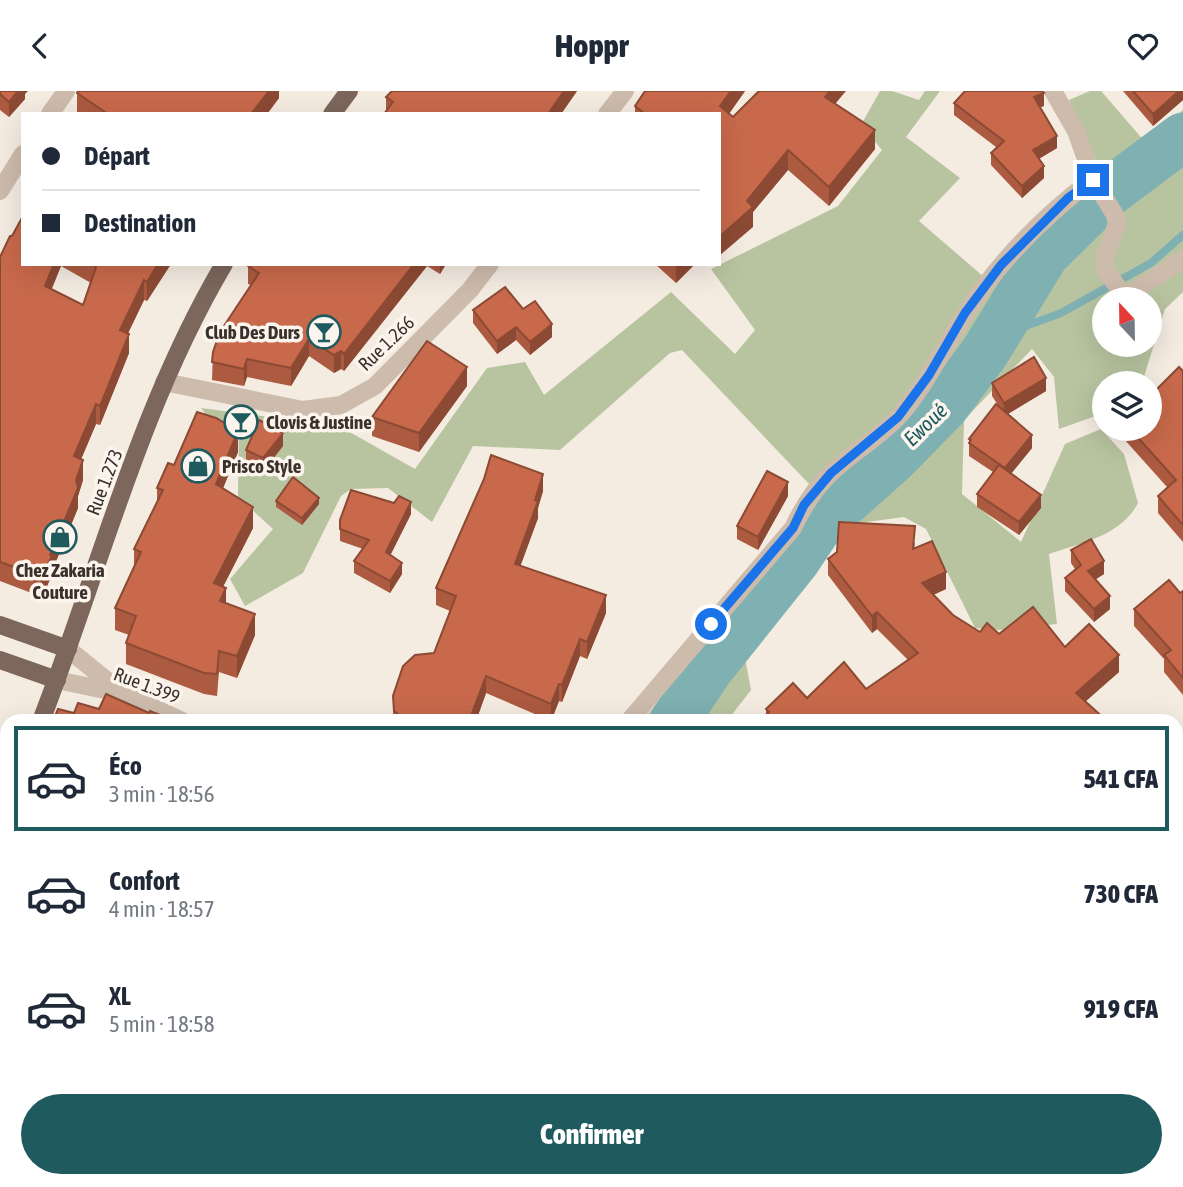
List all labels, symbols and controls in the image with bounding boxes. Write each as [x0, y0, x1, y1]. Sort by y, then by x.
icon: back [21, 27, 59, 65]
text: Hoppr [555, 27, 628, 64]
icon: heart [1124, 27, 1162, 65]
text: Départ [84, 141, 150, 171]
route end [1077, 164, 1109, 196]
text: Destination [84, 208, 196, 238]
north arrow [1092, 287, 1162, 357]
map controls [1092, 287, 1162, 441]
street label: Rue 1.266 [354, 311, 419, 375]
bar icon: Club Des Durs [305, 313, 343, 351]
place label: Club Des Durs [205, 321, 300, 343]
button: layers [1092, 371, 1162, 441]
water label: Ewoué [898, 398, 952, 450]
bar icon: Clovis & Justine [222, 403, 260, 441]
place label: Clovis & Justine [266, 411, 372, 433]
street label: Rue 1.273 [81, 446, 127, 518]
shop icon: Prisco Style [179, 447, 217, 485]
place label: Prisco Style [222, 455, 302, 477]
shop icon: Chez Zakaria Couture [41, 518, 79, 556]
place label: Chez Zakaria Couture [15, 559, 105, 603]
route start [695, 608, 727, 640]
street label: Rue 1.399 [111, 662, 183, 708]
icon: car [25, 747, 88, 810]
text: Éco [109, 751, 142, 781]
text: 541 CFA [1083, 764, 1158, 794]
text: 3 min · 18:56 [109, 781, 215, 807]
icon: car [25, 862, 88, 925]
text: Confort [109, 866, 180, 896]
text: 730 CFA [1083, 879, 1158, 909]
text: 4 min · 18:57 [109, 896, 215, 922]
icon: car [25, 977, 88, 1040]
text: XL [109, 981, 131, 1011]
text: 919 CFA [1083, 994, 1158, 1024]
text: 5 min · 18:58 [109, 1011, 215, 1037]
button: Confirmer [21, 1094, 1162, 1174]

